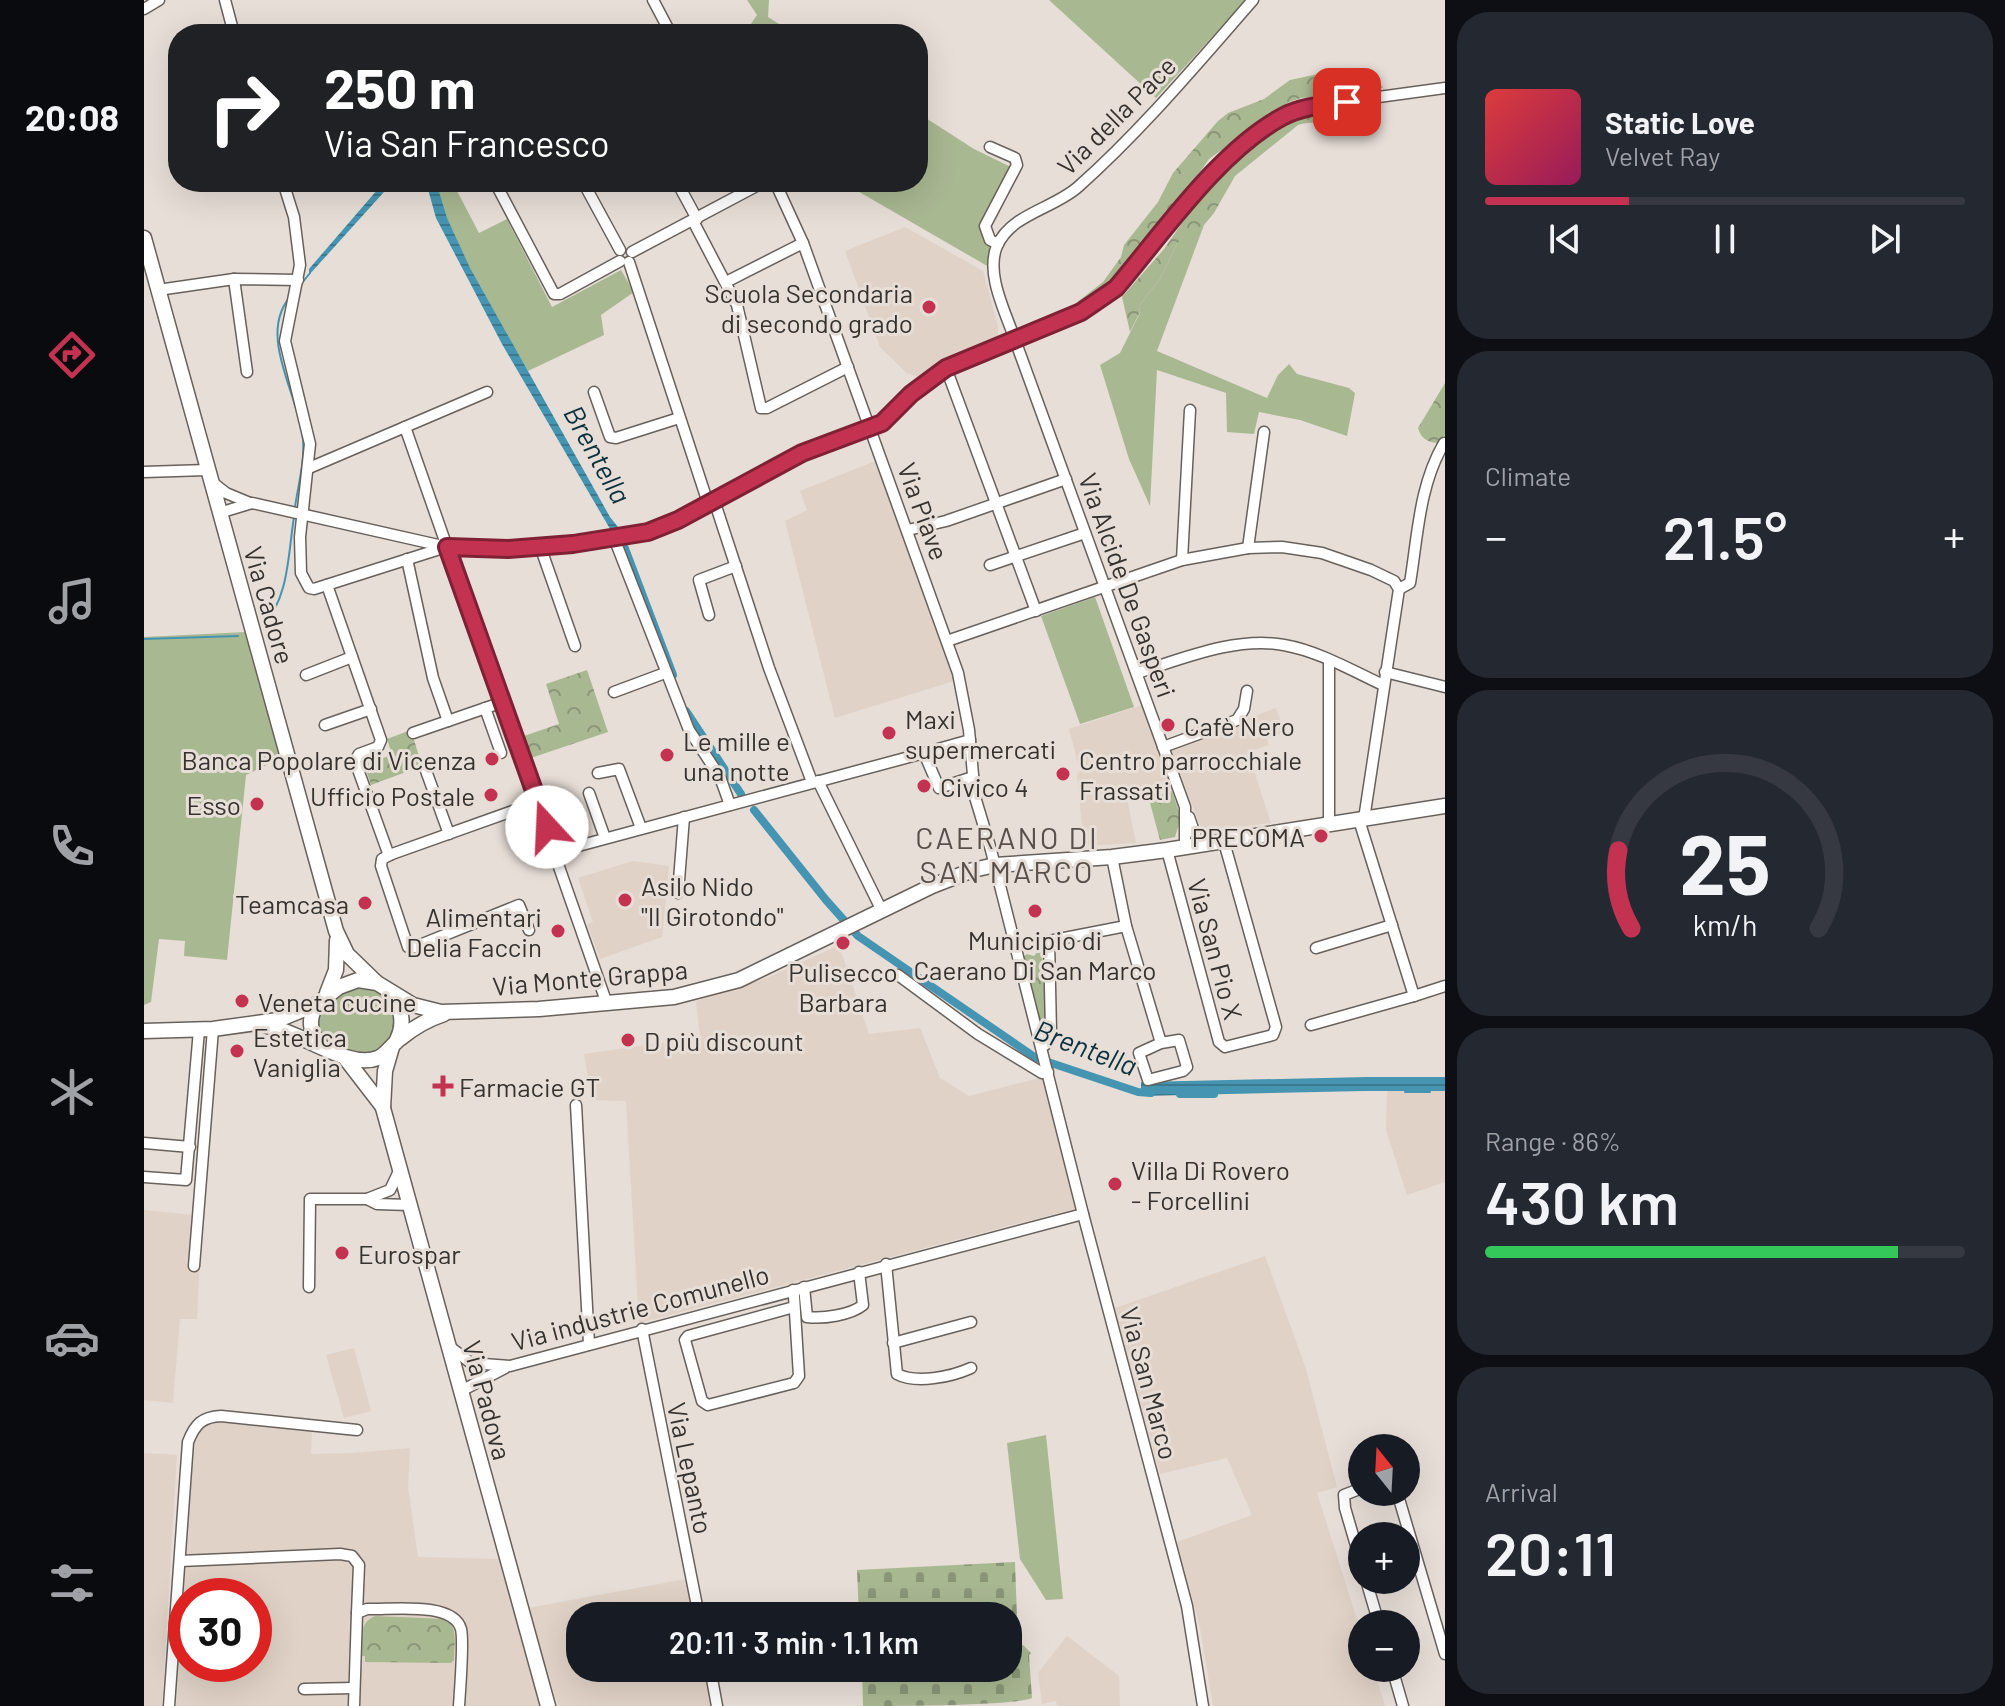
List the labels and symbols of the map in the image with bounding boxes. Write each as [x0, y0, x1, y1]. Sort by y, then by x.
street label: Via della Pace [1050, 49, 1182, 181]
pin [1313, 68, 1381, 136]
place label: Scuola Secondaria di secondo grado [704, 277, 913, 338]
marker: Scuola Secondaria di secondo grado [920, 298, 938, 316]
water label: Brentella [557, 399, 639, 509]
street label: Via Piave [892, 458, 956, 564]
street label: Via Alcide De Gasperi [1073, 469, 1183, 701]
street label: Via Cadore [238, 543, 302, 667]
place label: Maxi supermercati [905, 703, 1056, 764]
place label: Cafè Nero [1184, 710, 1295, 741]
marker: Cafè Nero [1159, 716, 1177, 734]
marker: Maxi supermercati [880, 724, 898, 742]
place label: Le mille e una notte [683, 725, 790, 786]
place label: Banca Popolare di Vicenza [181, 744, 476, 775]
place label: Centro parrocchiale Frassati [1079, 744, 1302, 805]
marker: Le mille e una notte [658, 746, 676, 764]
marker: Banca Popolare di Vicenza [483, 750, 501, 768]
marker: Centro parrocchiale Frassati [1054, 765, 1072, 783]
place label: Civico 4 [940, 771, 1029, 802]
marker: Civico 4 [915, 777, 933, 795]
place label: Ufficio Postale [310, 780, 475, 811]
position arrow [505, 785, 589, 869]
marker: Ufficio Postale [482, 786, 500, 804]
place label: Esso [186, 789, 241, 820]
marker: Esso [248, 795, 266, 813]
district label: CAERANO DI SAN MARCO [915, 819, 1099, 889]
place label: PRECOMA [1192, 821, 1305, 852]
marker: PRECOMA [1312, 827, 1330, 845]
place label: Asilo Nido "Il Girotondo" [641, 870, 784, 931]
street label: Via San Pio X [1182, 875, 1250, 1023]
place label: Teamcasa [235, 888, 349, 919]
marker: Asilo Nido "Il Girotondo" [616, 891, 634, 909]
marker: Teamcasa [356, 894, 374, 912]
place label: Alimentari Delia Faccin [406, 901, 542, 962]
marker: Municipio di Caerano Di San Marco [1026, 902, 1044, 920]
marker: Alimentari Delia Faccin [549, 922, 567, 940]
place label: Municipio di Caerano Di San Marco [914, 924, 1157, 985]
marker: Pulisecco Barbara [834, 934, 852, 952]
street label: Via Monte Grappa [491, 953, 689, 1001]
place label: Pulisecco Barbara [788, 956, 898, 1017]
place label: Veneta cucine [258, 986, 417, 1017]
marker: Veneta cucine [233, 992, 251, 1010]
water label: Brentella [1030, 1012, 1142, 1082]
place label: Estetica Vaniglia [253, 1021, 347, 1082]
place label: D più discount [644, 1025, 804, 1056]
marker: D più discount [619, 1031, 637, 1049]
marker: Estetica Vaniglia [228, 1042, 246, 1060]
place label: Farmacie GT [459, 1071, 600, 1102]
marker: Farmacie GT [434, 1077, 452, 1095]
place label: Villa Di Rovero - Forcellini [1131, 1154, 1290, 1215]
marker: Villa Di Rovero - Forcellini [1106, 1175, 1124, 1193]
place label: Eurospar [358, 1238, 461, 1269]
marker: Eurospar [333, 1244, 351, 1262]
street label: Via industrie Comunello [508, 1258, 772, 1356]
street label: Via San Marco [1115, 1303, 1185, 1463]
street label: Via Padova [457, 1337, 519, 1463]
street label: Via Lepanto [662, 1399, 720, 1537]
north arrow [1348, 1434, 1420, 1506]
speed limit sign: 30 [168, 1578, 272, 1682]

